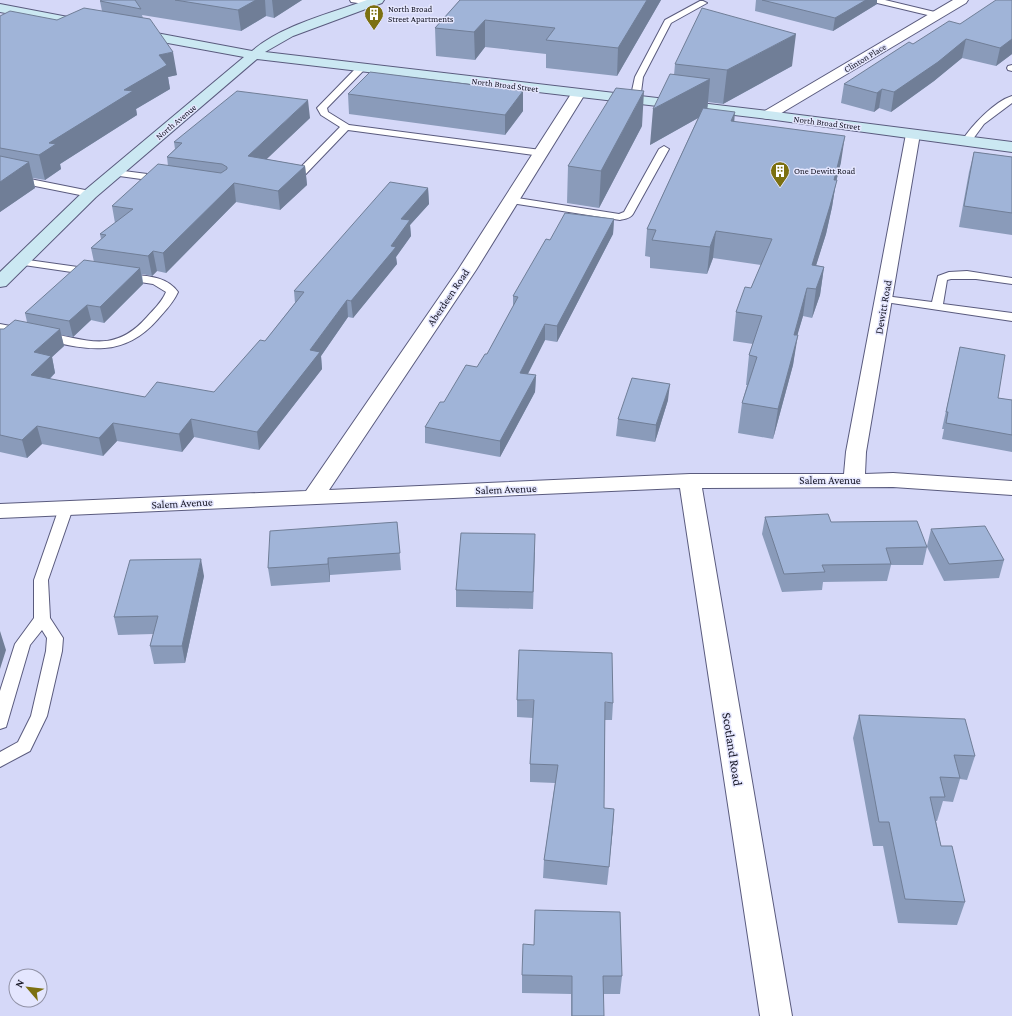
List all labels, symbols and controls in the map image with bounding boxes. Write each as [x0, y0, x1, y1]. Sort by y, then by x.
building icon: North Broad Street Apartments [363, 3, 385, 31]
place label: North Broad Street Apartments [388, 4, 454, 24]
street label: Clinton Place [842, 41, 888, 75]
street label: North Broad Street [471, 76, 540, 94]
street label: North Avenue [154, 102, 198, 142]
street label: North Broad Street [793, 114, 862, 132]
building icon: One Dewitt Road [769, 160, 791, 188]
place label: One Dewitt Road [794, 166, 856, 176]
street label: Aberdeen Road [425, 266, 472, 328]
street label: Dewitt Road [872, 279, 894, 335]
street label: Salem Avenue [799, 474, 861, 486]
street label: Salem Avenue [475, 482, 537, 496]
street label: Salem Avenue [151, 495, 213, 511]
street label: Scotland Road [719, 711, 746, 787]
north arrow [8, 968, 48, 1008]
text: N [12, 977, 26, 989]

